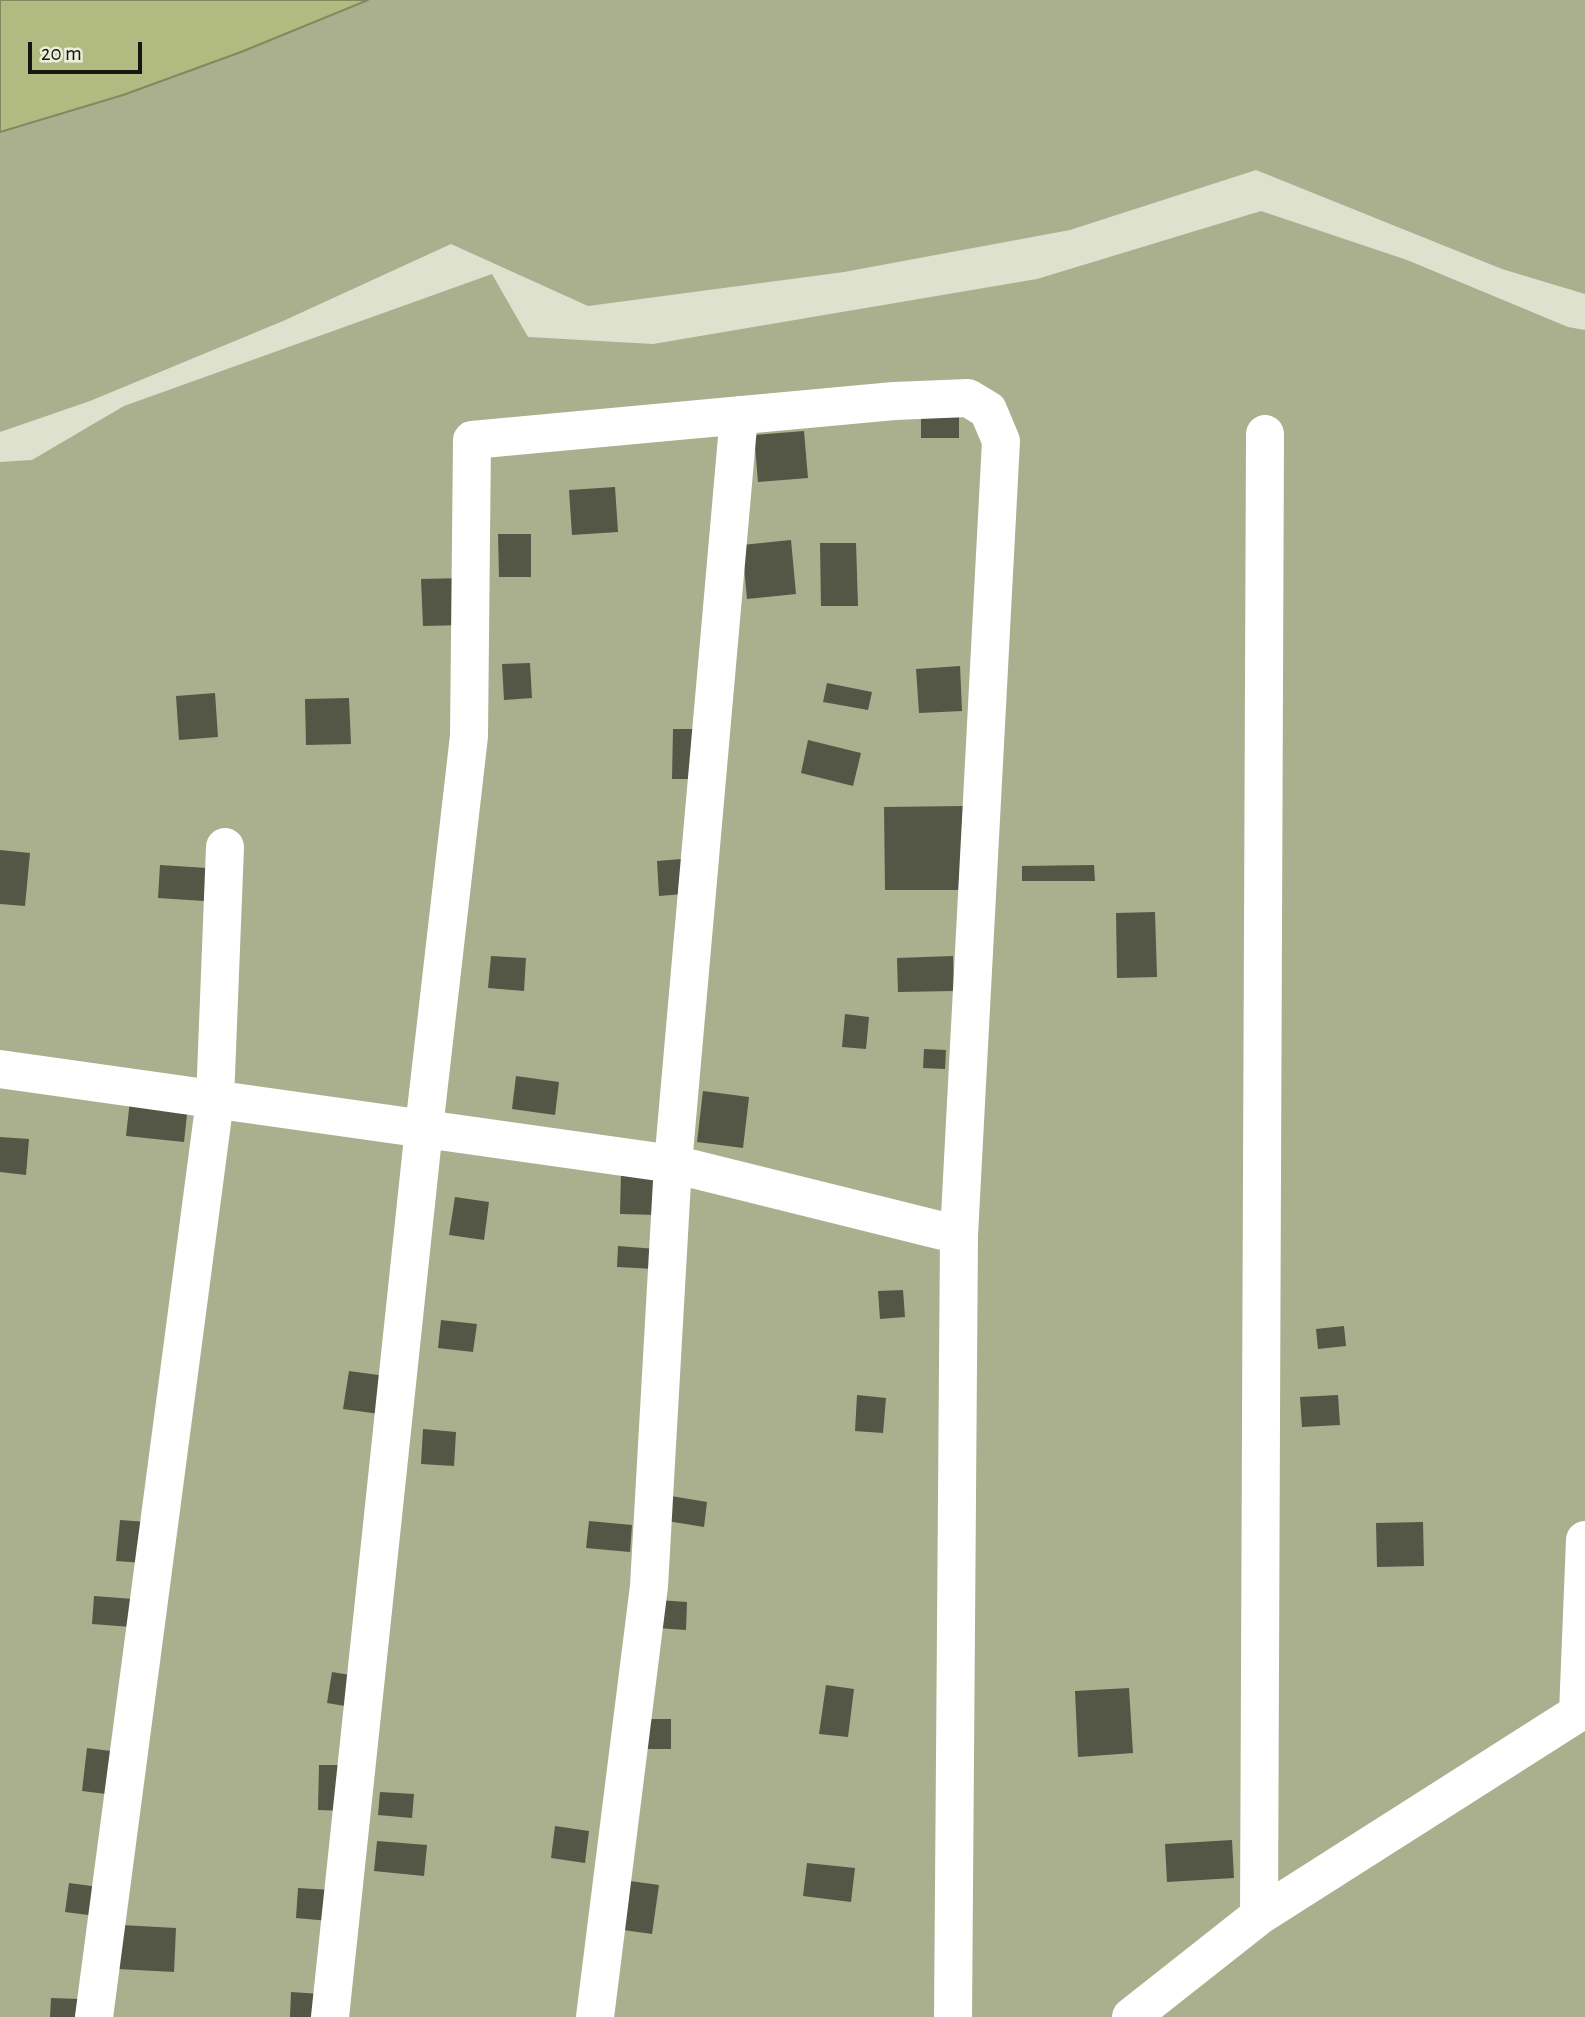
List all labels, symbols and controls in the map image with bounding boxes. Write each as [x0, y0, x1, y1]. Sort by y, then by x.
scale bar [32, 28, 145, 72]
text: 20 m [41, 43, 82, 64]

